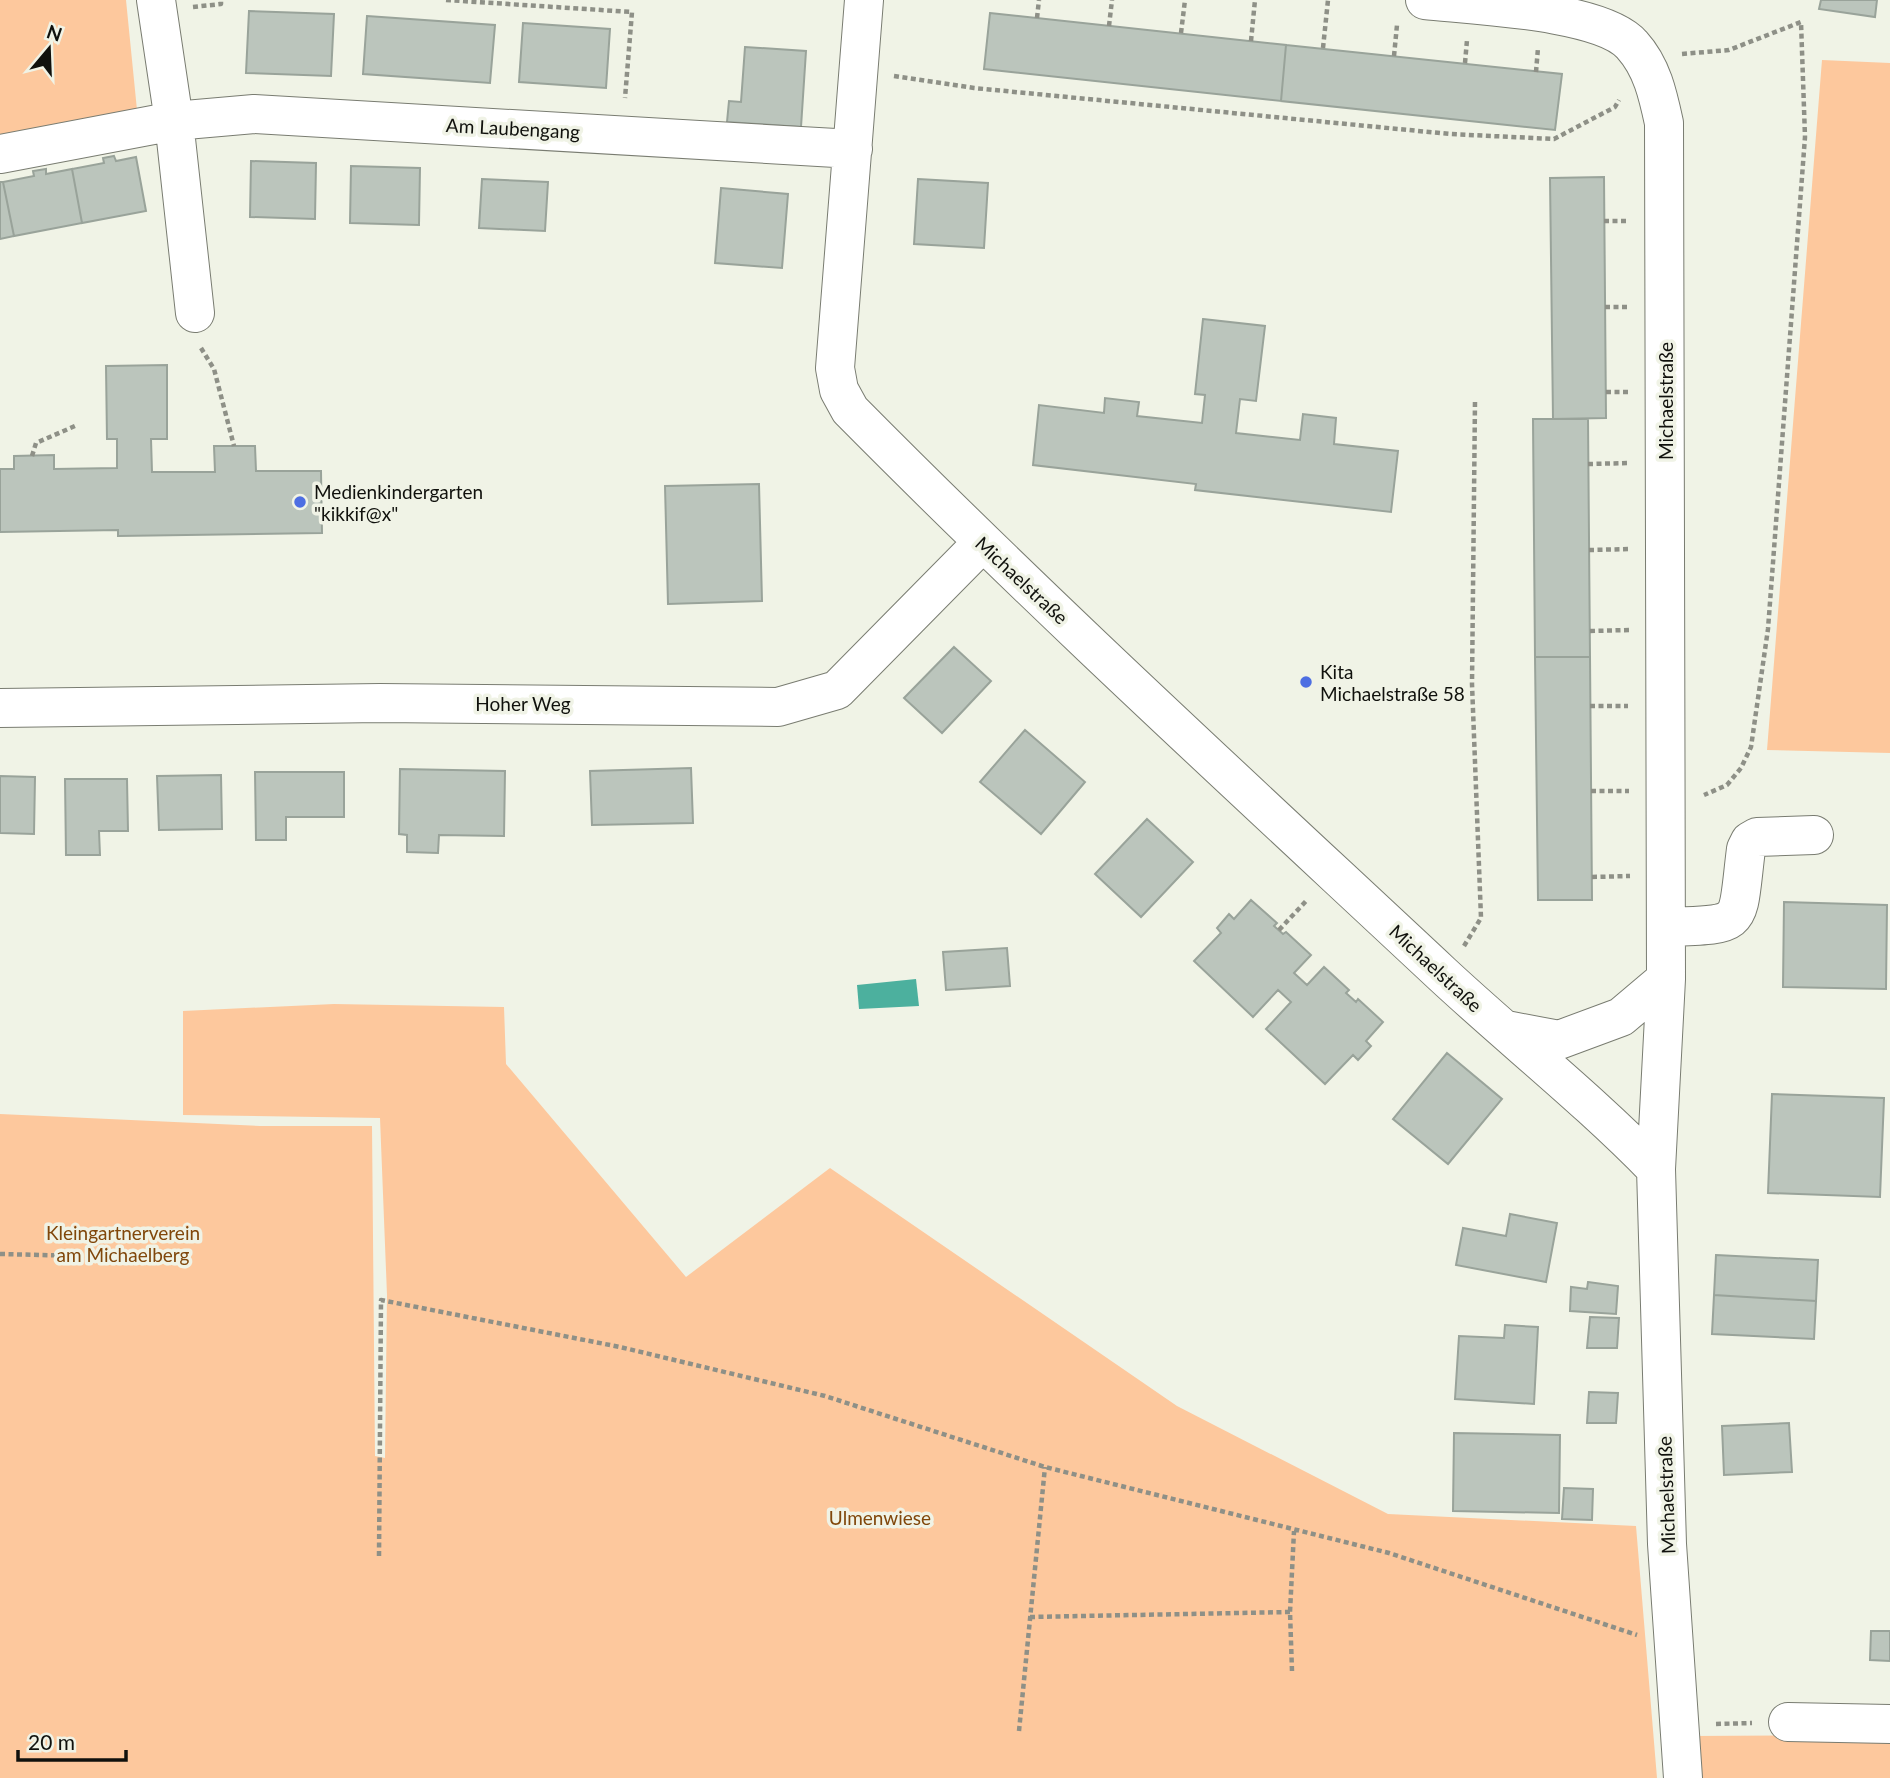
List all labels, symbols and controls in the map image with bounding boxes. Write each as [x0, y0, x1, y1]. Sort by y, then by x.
north arrow [14, 14, 84, 84]
text: N [44, 19, 65, 46]
street label: Am Laubengang [445, 113, 581, 143]
street label: Michaelstraße [1654, 342, 1677, 460]
place label: Medienkindergarten "kikkif@x" [314, 480, 483, 525]
marker: Medienkindergarten "kikkif@x" [292, 494, 308, 510]
street label: Michaelstraße [971, 531, 1073, 629]
place label: Kita Michaelstraße 58 [1320, 660, 1465, 705]
marker: Kita Michaelstraße 58 [1298, 674, 1314, 690]
street label: Hoher Weg [475, 692, 571, 715]
street label: Michaelstraße [1385, 919, 1487, 1017]
park label: Kleingartnerverein am Michaelberg [46, 1221, 200, 1266]
street label: Michaelstraße [1652, 1436, 1680, 1554]
park label: Ulmenwiese [829, 1506, 931, 1529]
scale bar [18, 1718, 126, 1762]
text: 20 m [28, 1729, 75, 1754]

